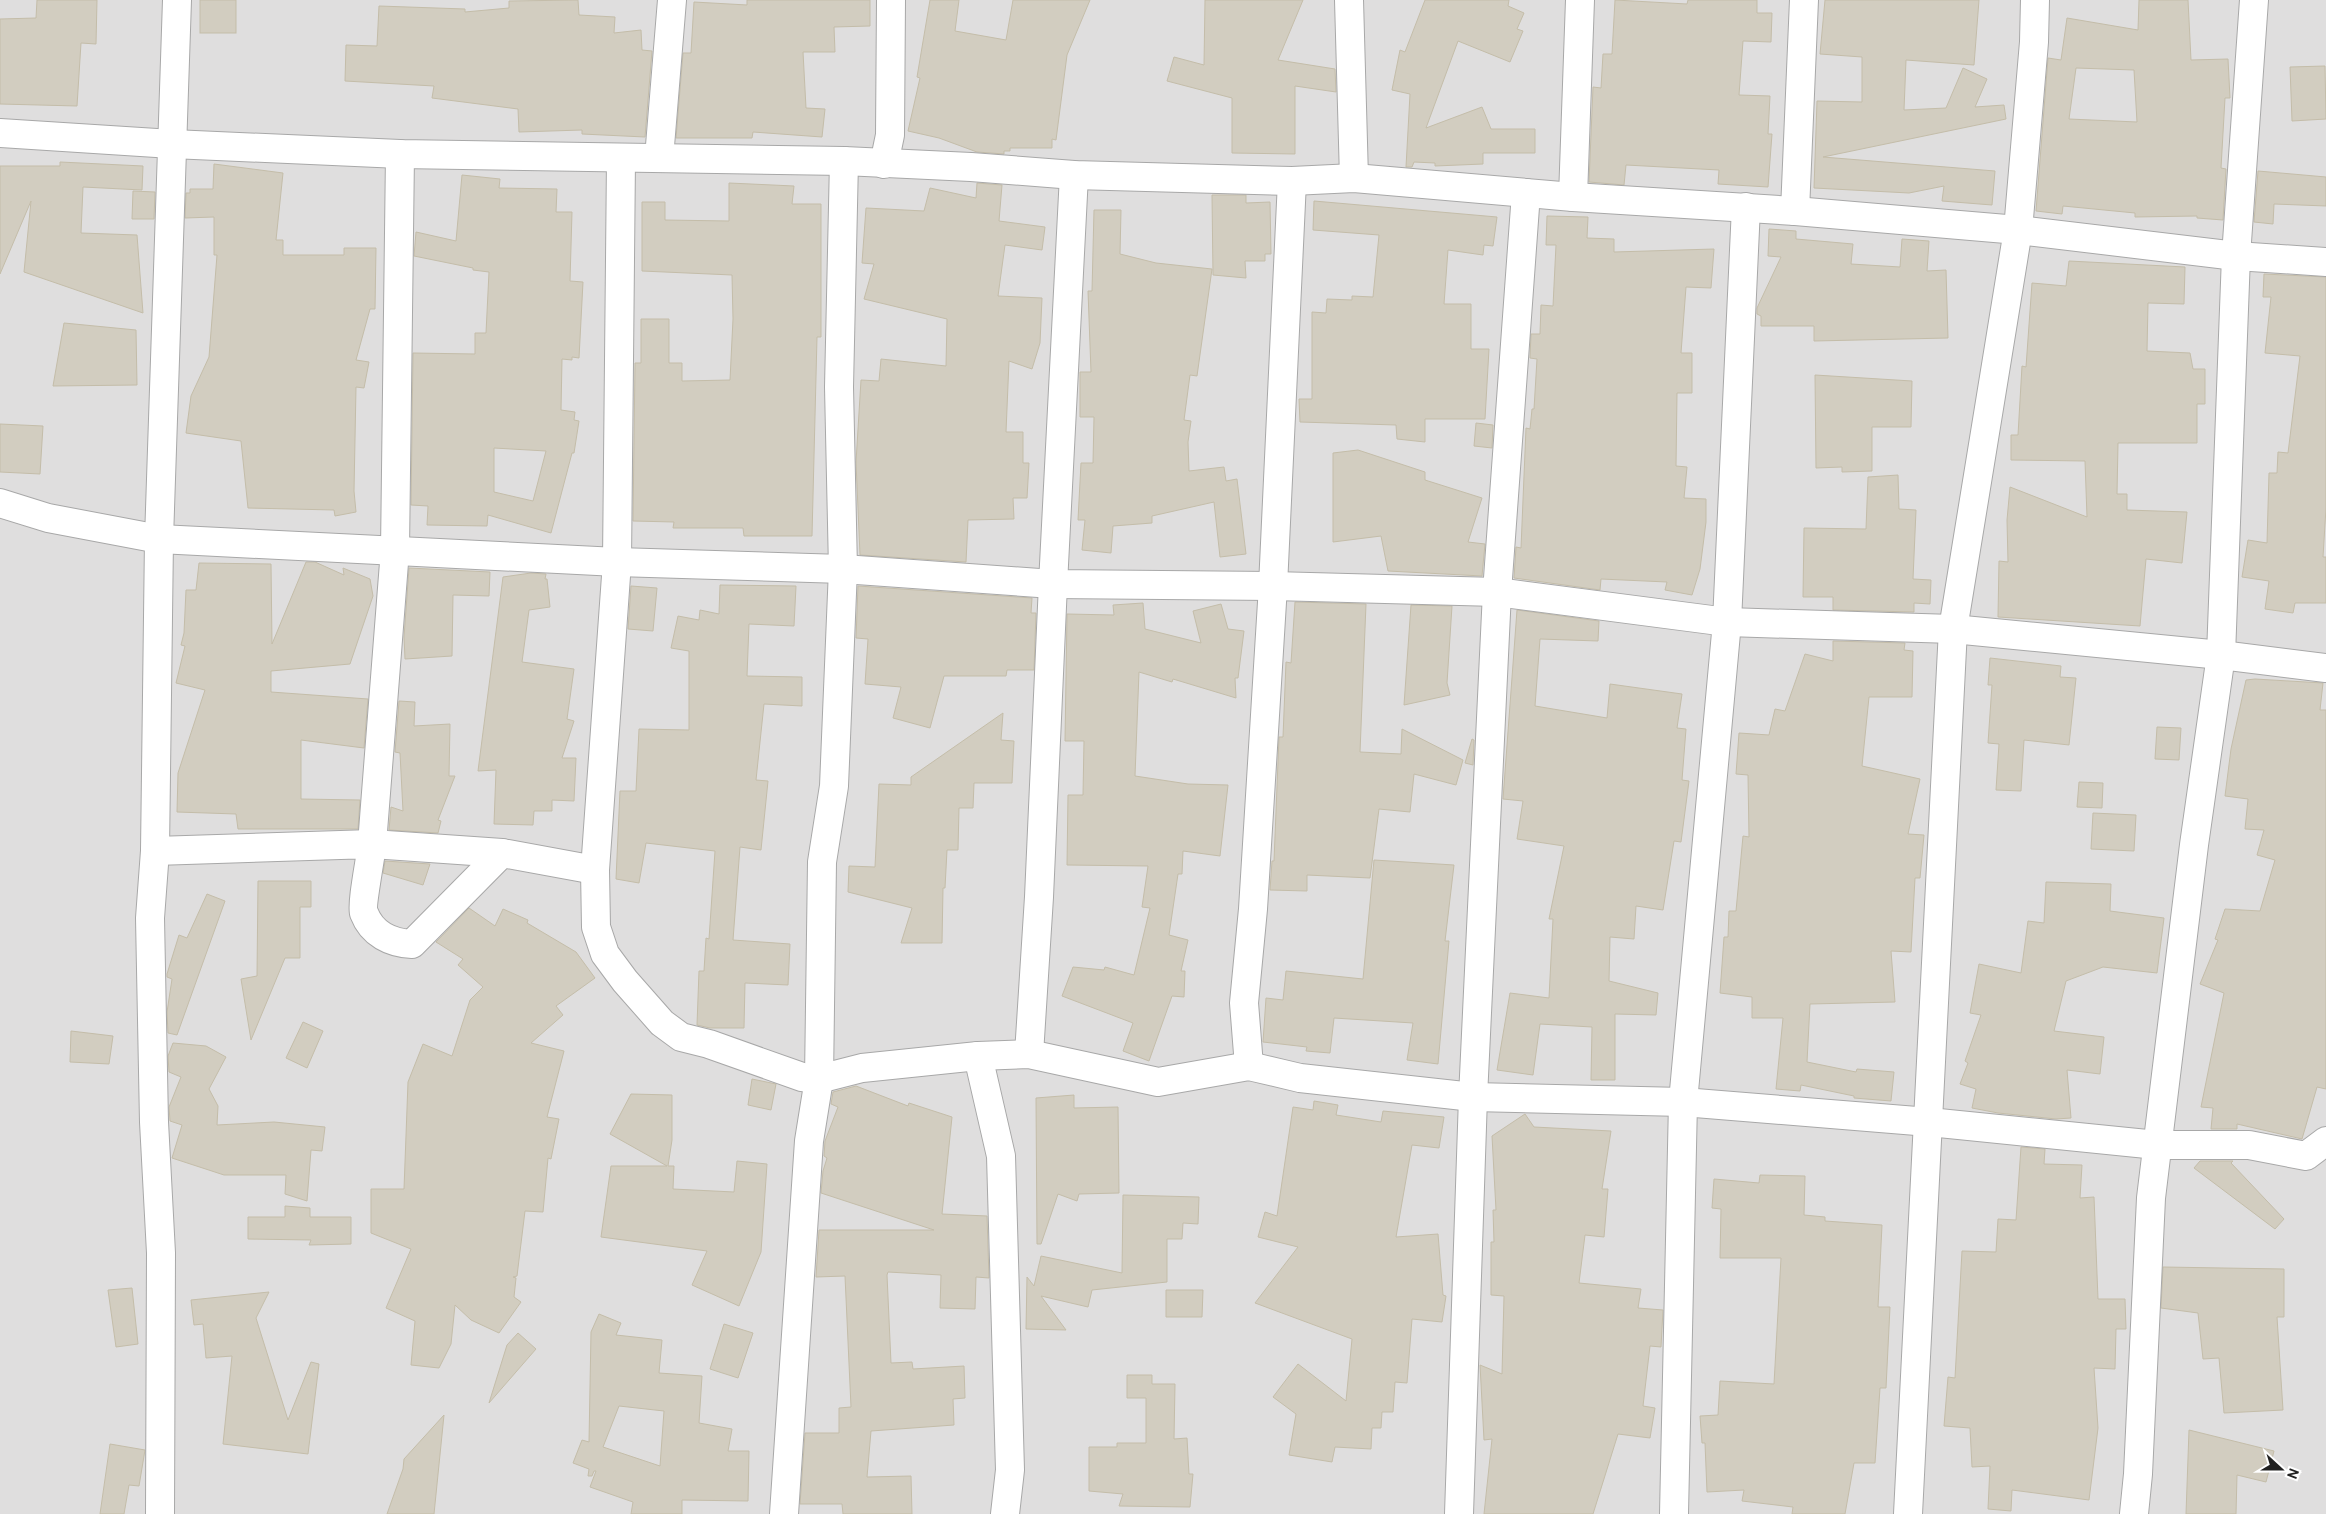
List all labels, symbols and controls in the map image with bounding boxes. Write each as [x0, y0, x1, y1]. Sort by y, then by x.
north arrow [2256, 1444, 2306, 1494]
text: N [2283, 1466, 2303, 1482]

